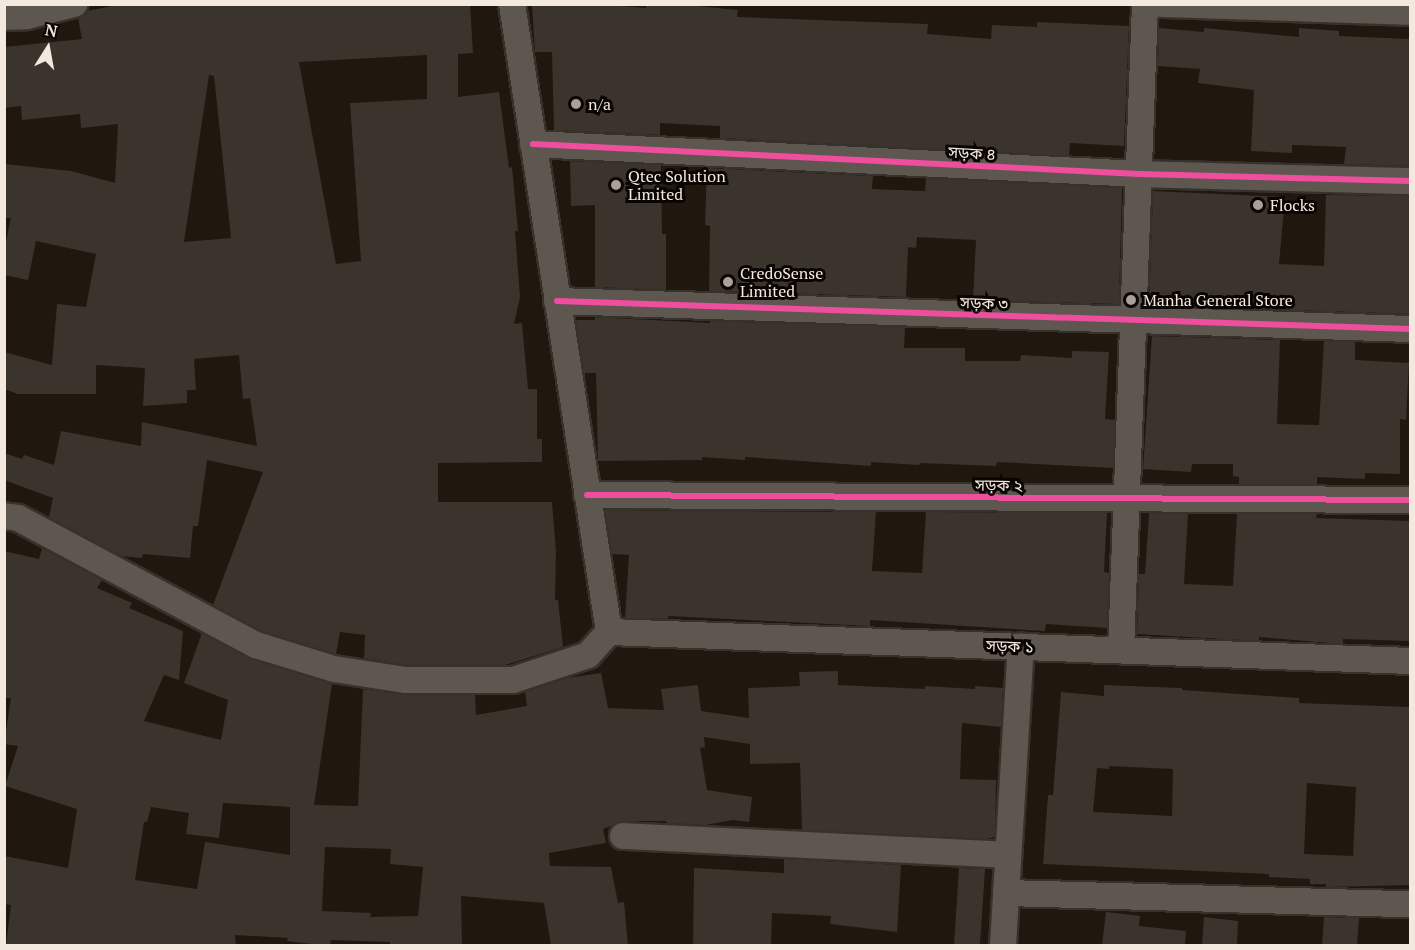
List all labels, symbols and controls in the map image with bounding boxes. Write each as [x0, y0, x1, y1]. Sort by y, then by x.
north arrow [18, 18, 78, 78]
text: N [43, 18, 59, 42]
place label: n/a [588, 94, 611, 114]
marker: n/a [569, 97, 583, 111]
street label: সড়ক ৪ [948, 142, 996, 164]
place label: Qtec Solution Limited [628, 166, 726, 204]
marker: Qtec Solution Limited [609, 178, 623, 192]
place label: Flocks [1270, 195, 1315, 215]
marker: Flocks [1251, 198, 1265, 212]
place label: CredoSense Limited [740, 263, 823, 301]
marker: CredoSense Limited [721, 275, 735, 289]
place label: Manha General Store [1143, 290, 1293, 310]
street label: সড়ক ৩ [960, 293, 1008, 313]
marker: Manha General Store [1124, 293, 1138, 307]
street label: সড়ক ২ [975, 475, 1023, 495]
street label: সড়ক ১ [986, 636, 1034, 656]

